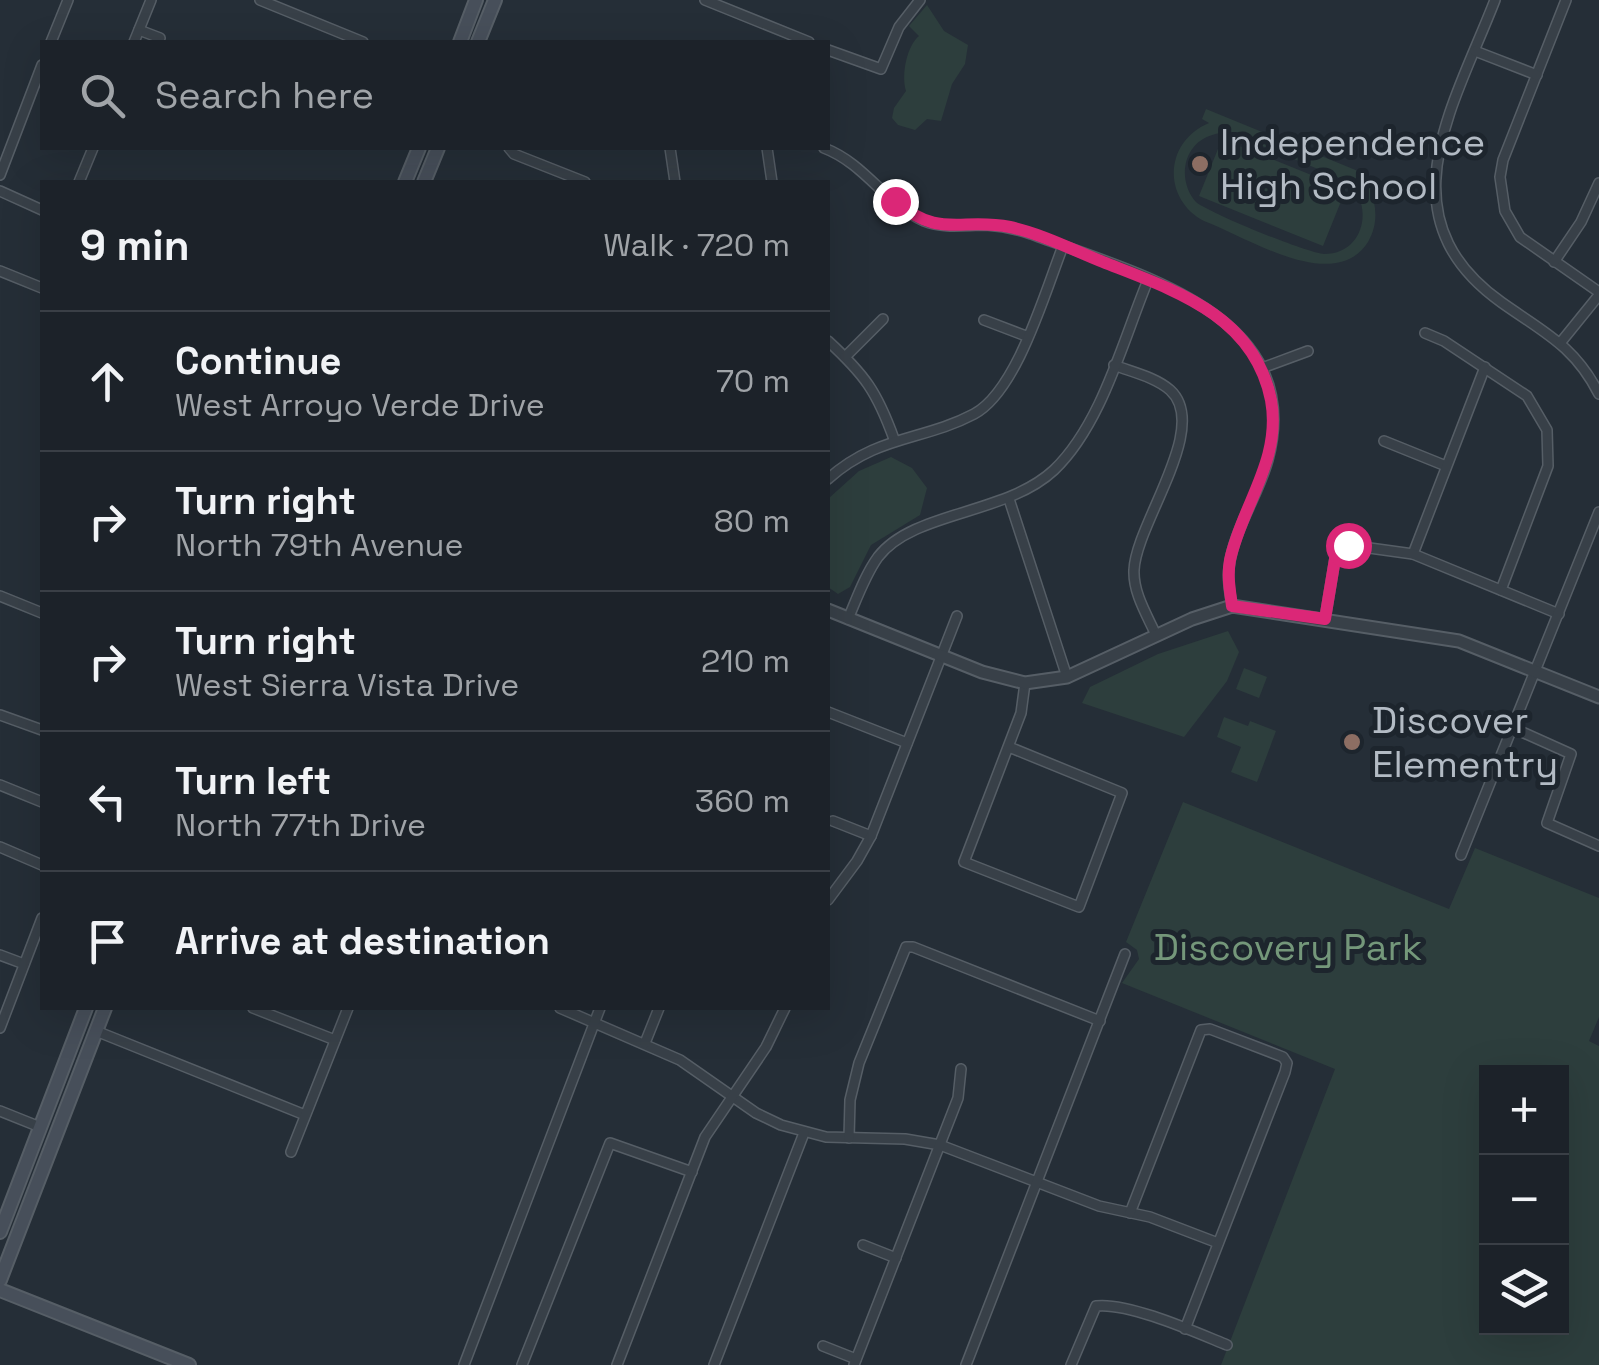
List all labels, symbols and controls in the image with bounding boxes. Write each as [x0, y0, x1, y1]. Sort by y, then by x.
search box [40, 40, 830, 150]
icon: search [75, 68, 130, 123]
text: Search here [155, 71, 374, 119]
place label: Independence High School [1220, 118, 1485, 210]
marker: Independence High School [1189, 153, 1211, 175]
route end [873, 179, 919, 225]
text: 9 min [80, 219, 190, 272]
text: Walk · 720 m [603, 225, 790, 265]
text: Continue [175, 337, 341, 385]
icon: ahead [80, 354, 135, 409]
text: 70 m [716, 361, 790, 401]
text: West Arroyo Verde Drive [175, 385, 545, 425]
text: Turn right [175, 477, 356, 525]
icon: right [80, 494, 135, 549]
text: 80 m [714, 501, 790, 541]
route start [1326, 523, 1372, 569]
text: North 79th Avenue [175, 525, 463, 565]
text: Turn right [175, 617, 356, 665]
icon: right [80, 634, 135, 689]
text: 210 m [701, 641, 790, 681]
text: West Sierra Vista Drive [175, 665, 519, 705]
place label: Discover Elementry [1372, 696, 1558, 788]
marker: Discover Elementry [1341, 731, 1363, 753]
text: Turn left [175, 757, 331, 805]
icon: left [80, 774, 135, 829]
text: 360 m [695, 781, 790, 821]
text: North 77th Drive [175, 805, 426, 845]
icon: arrive [80, 914, 135, 969]
text: Arrive at destination [175, 917, 550, 965]
park label: Discovery Park [1154, 923, 1422, 971]
map controls [1479, 1065, 1569, 1335]
button: + [1479, 1065, 1569, 1155]
button: − [1479, 1155, 1569, 1245]
button: layers [1479, 1245, 1569, 1335]

